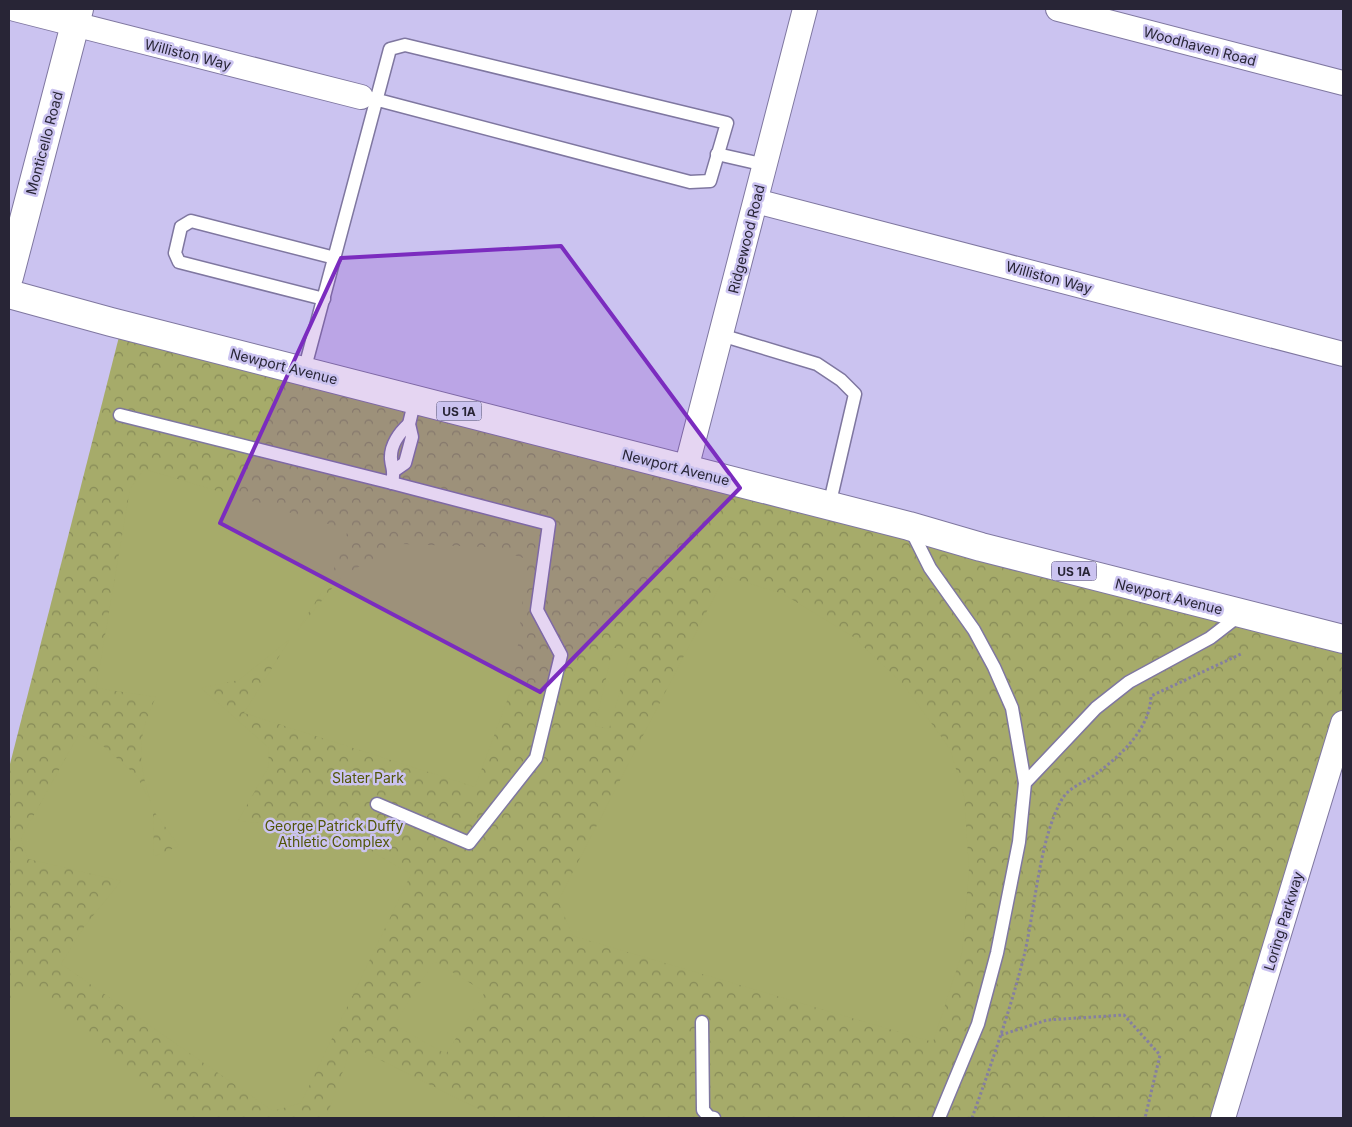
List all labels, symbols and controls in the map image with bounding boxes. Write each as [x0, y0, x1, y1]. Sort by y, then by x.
street label: Woodhaven Road [1142, 23, 1258, 69]
street label: Williston Way [143, 35, 233, 73]
street label: Monticello Road [22, 89, 66, 197]
street label: Ridgewood Road [724, 183, 768, 295]
street label: Williston Way [1004, 257, 1094, 297]
street label: Newport Avenue [229, 344, 339, 388]
road number: US 1A [436, 402, 482, 421]
street label: Newport Avenue [621, 445, 731, 489]
road number: US 1A [1052, 562, 1096, 580]
street label: Newport Avenue [1114, 574, 1224, 618]
park label: Slater Park [332, 769, 404, 786]
park label: George Patrick Duffy Athletic Complex [265, 817, 403, 850]
street label: Loring Parkway [1260, 869, 1306, 973]

